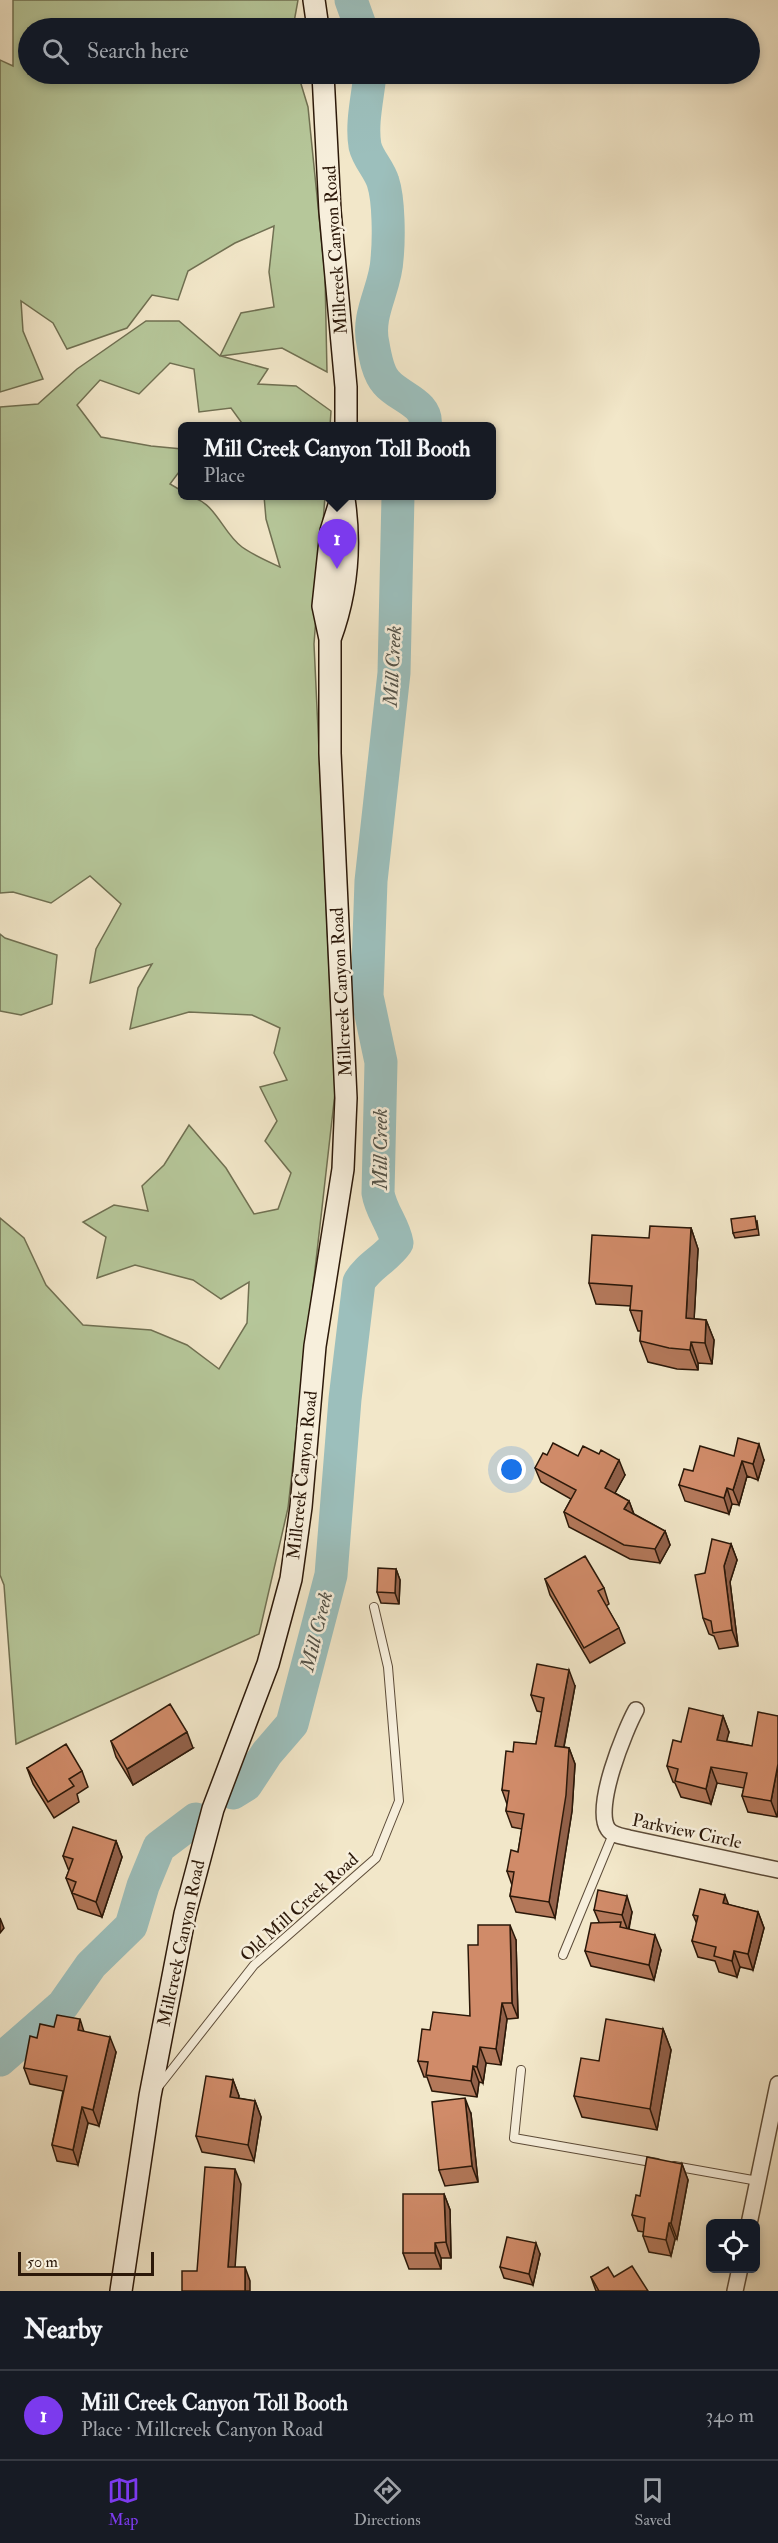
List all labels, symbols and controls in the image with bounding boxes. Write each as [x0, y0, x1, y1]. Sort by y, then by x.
search box [18, 18, 760, 84]
icon: search [39, 35, 72, 68]
text: Search here [87, 37, 189, 65]
street label: Millcreek Canyon Road [318, 165, 353, 335]
popup [178, 422, 496, 500]
text: Mill Creek Canyon Toll Booth [203, 435, 471, 463]
text: Place [203, 463, 245, 488]
pin: 1 [318, 520, 356, 569]
water label: Mill Creek [378, 625, 407, 708]
street label: Millcreek Canyon Road [326, 907, 357, 1077]
water label: Mill Creek [368, 1109, 393, 1190]
street label: Millcreek Canyon Road [282, 1389, 323, 1561]
your location [497, 1455, 526, 1484]
water label: Mill Creek [294, 1589, 338, 1674]
street label: Parkview Circle [630, 1809, 744, 1854]
street label: Old Mill Creek Road [235, 1848, 363, 1967]
street label: Millcreek Canyon Road [153, 1858, 210, 2028]
map controls [706, 2219, 760, 2273]
button: locate [706, 2219, 760, 2273]
scale bar [18, 2249, 154, 2276]
text: 50 m [27, 2252, 58, 2272]
text: Nearby [24, 2314, 102, 2346]
text: Mill Creek Canyon Toll Booth [81, 2389, 348, 2417]
text: 1 [40, 2403, 47, 2428]
text: 340 m [706, 2403, 754, 2428]
text: Place · Millcreek Canyon Road [81, 2417, 323, 2442]
tab: Map [107, 2474, 140, 2530]
tab: Directions [354, 2474, 421, 2530]
tab: Saved [635, 2474, 671, 2530]

